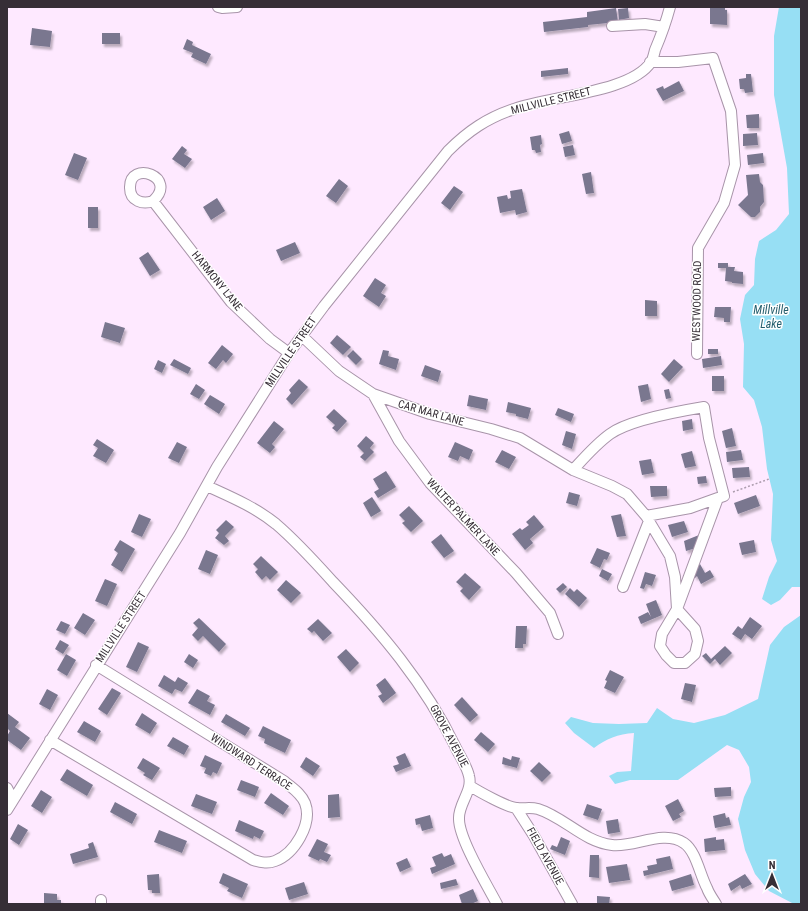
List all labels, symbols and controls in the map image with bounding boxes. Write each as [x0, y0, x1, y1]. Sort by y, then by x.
street label: MILLVILLE STREET [510, 85, 593, 117]
street label: HARMONY LANE [189, 249, 245, 314]
street label: WESTWOOD ROAD [690, 261, 704, 341]
water label: Millville Lake [753, 303, 789, 331]
street label: MILLVILLE STREET [263, 314, 319, 390]
street label: CAR MAR LANE [397, 397, 466, 429]
street label: WALTER PALMER LANE [424, 476, 502, 559]
street label: MILLVILLE STREET [93, 589, 149, 665]
street label: GROVE AVENUE [427, 703, 471, 770]
street label: WINDWARD TERRACE [208, 731, 294, 793]
street label: FIELD AVENUE [524, 825, 566, 887]
north arrow [752, 855, 792, 895]
text: N [769, 859, 776, 872]

